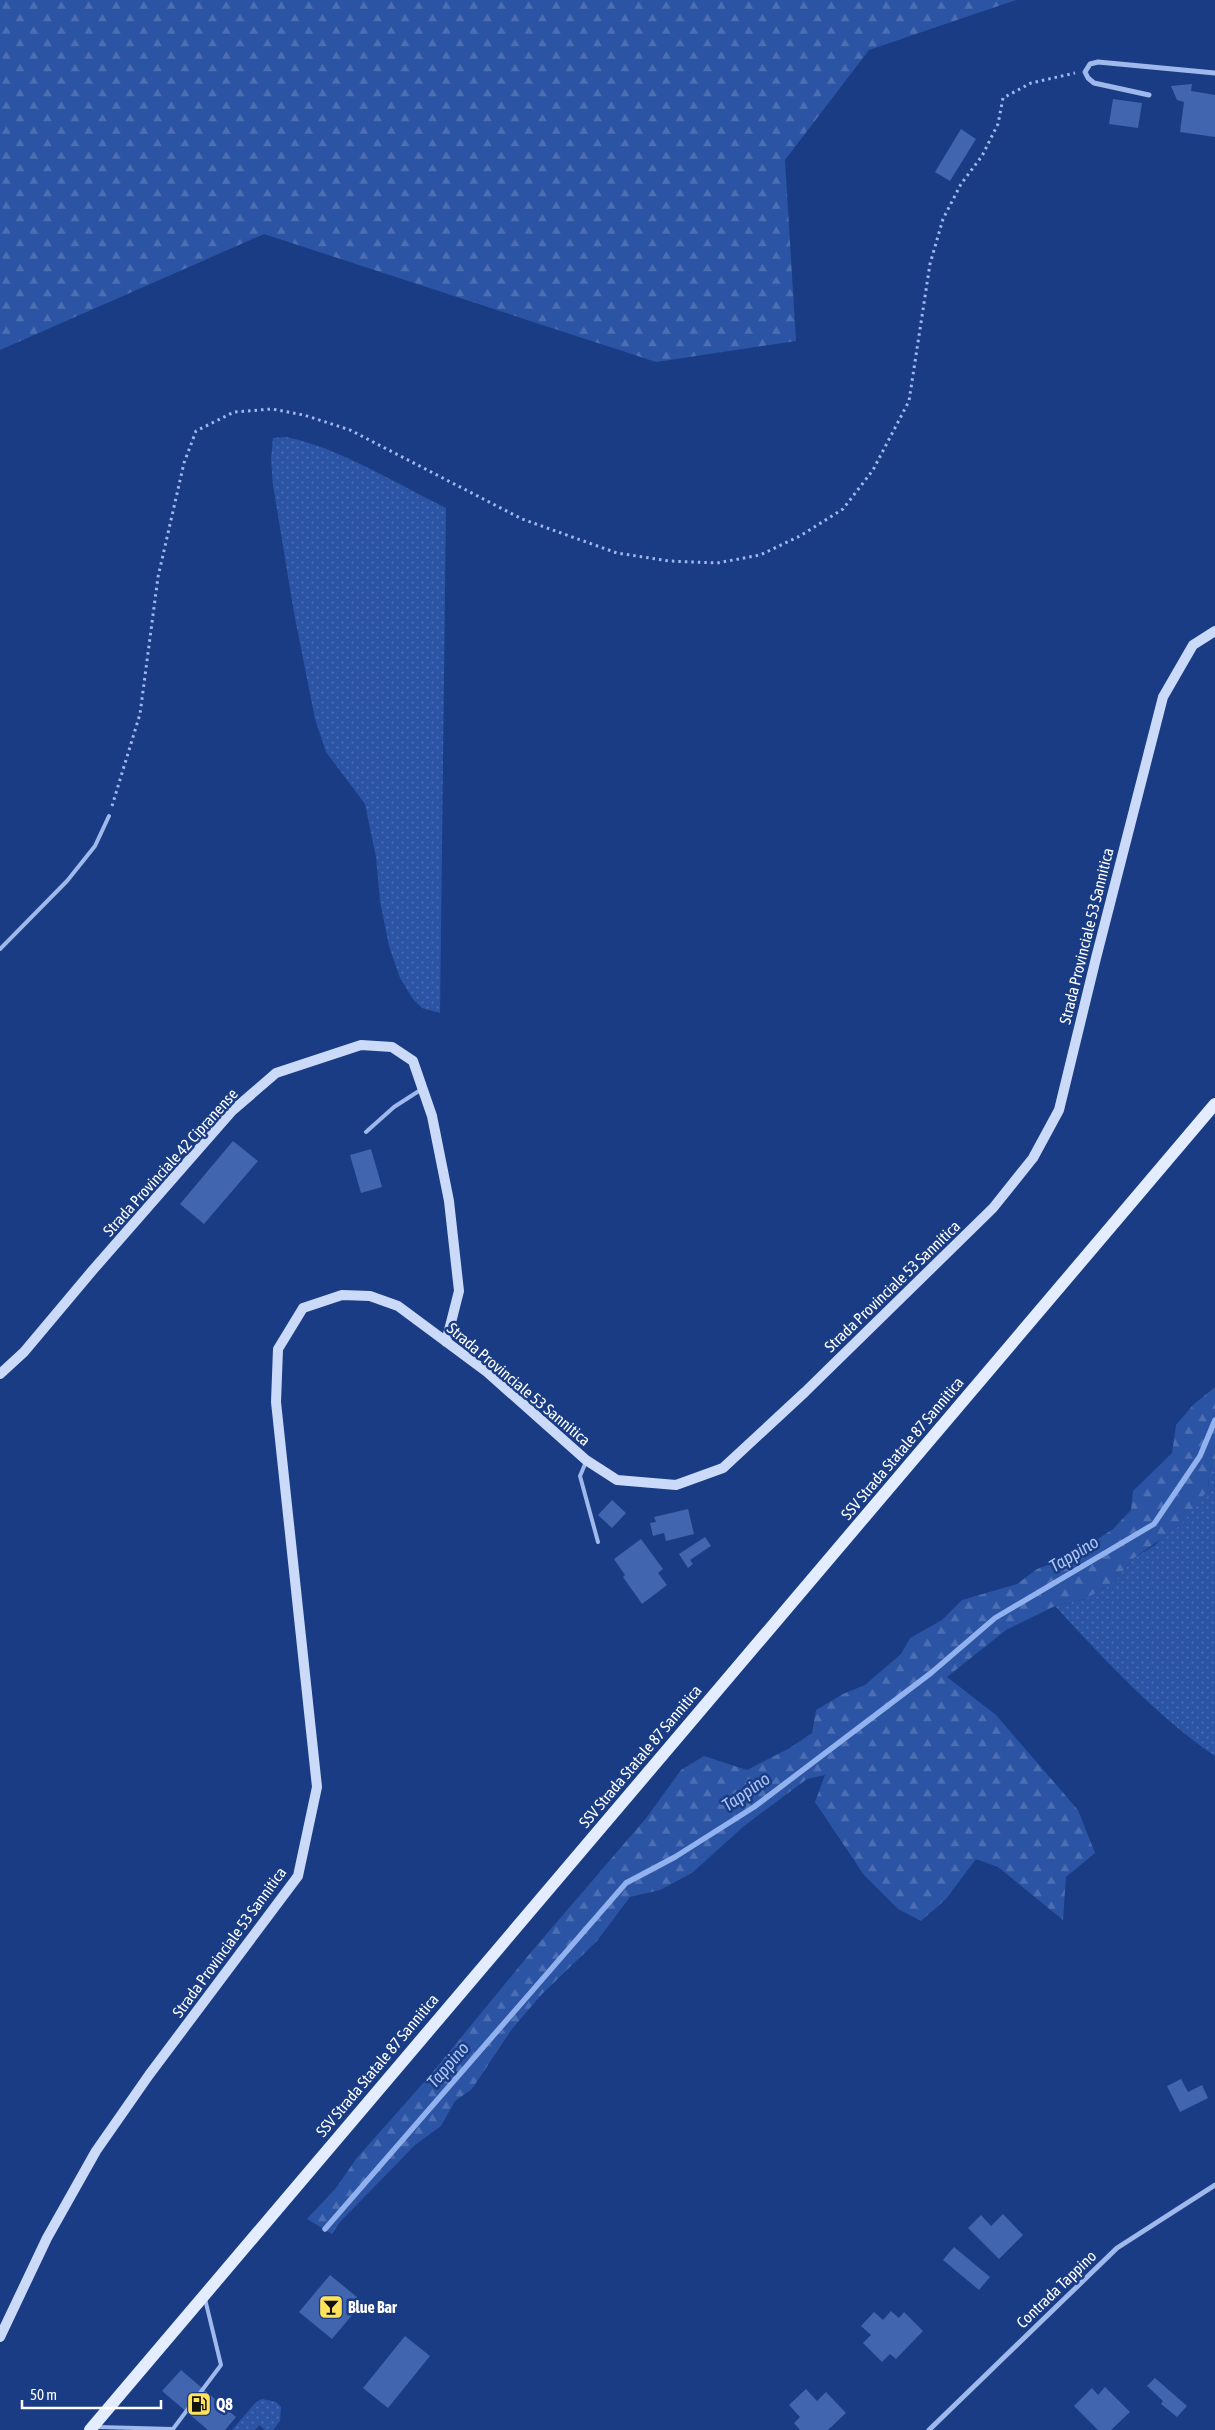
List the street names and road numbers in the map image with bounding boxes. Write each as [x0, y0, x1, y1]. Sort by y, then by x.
street label: Strada Provinciale 53 Sannitica [1055, 846, 1117, 1026]
street label: Strada Provinciale 42 Cipranense [99, 1085, 242, 1240]
street label: Strada Provinciale 53 Sannitica [821, 1217, 963, 1355]
street label: Strada Provinciale 53 Sannitica [444, 1319, 594, 1449]
street label: SSV Strada Statale 87 Sannitica [837, 1373, 967, 1523]
street label: SSV Strada Statale 87 Sannitica [575, 1681, 705, 1831]
street label: Strada Provinciale 53 Sannitica [168, 1863, 290, 2021]
street label: SSV Strada Statale 87 Sannitica [312, 1990, 442, 2140]
street label: Contrada Tappino [1012, 2247, 1100, 2332]

